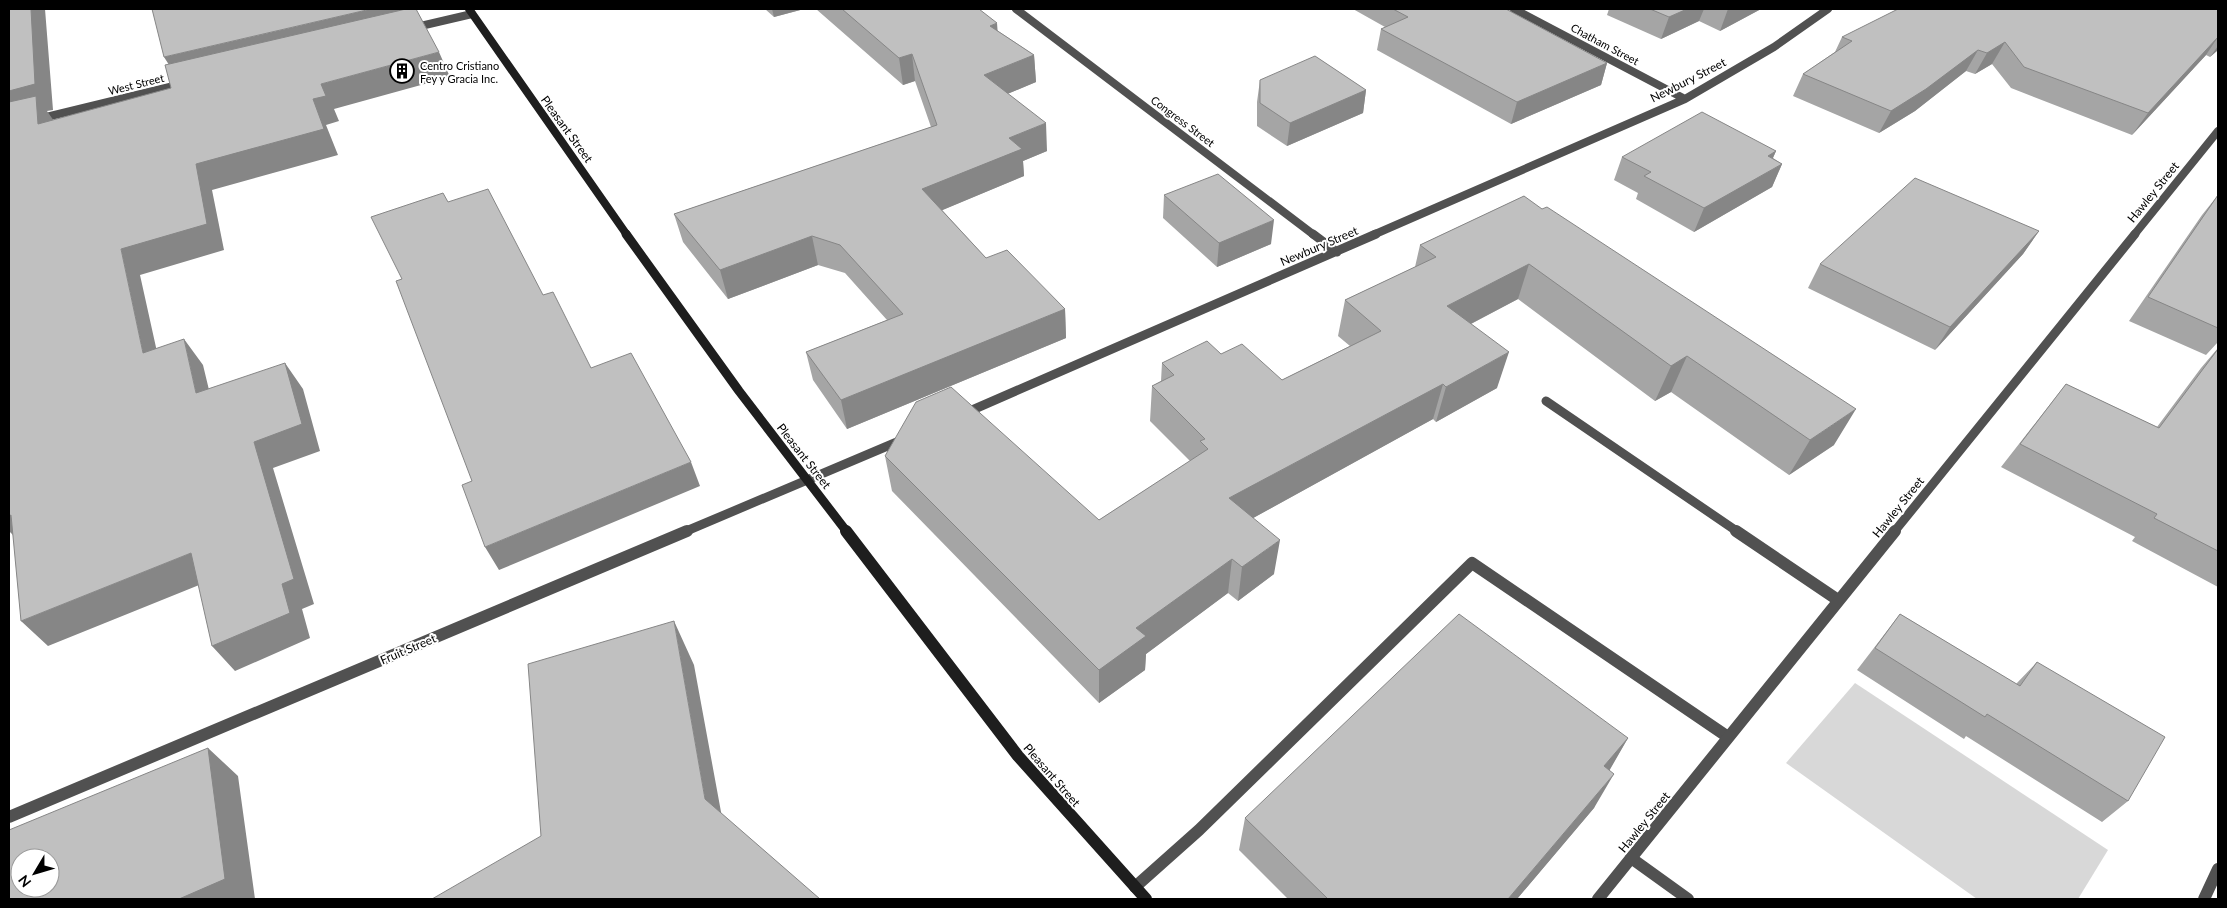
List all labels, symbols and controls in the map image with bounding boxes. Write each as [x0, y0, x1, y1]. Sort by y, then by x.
street label: Chatham Street [1569, 21, 1641, 67]
street label: Newbury Street [1648, 54, 1729, 106]
building icon: Centro Cristiano Fey y Gracia Inc. [389, 58, 415, 84]
place label: Centro Cristiano Fey y Gracia Inc. [420, 59, 499, 85]
street label: West Street [107, 71, 165, 97]
street label: Pleasant Street [538, 93, 597, 166]
street label: Congress Street [1149, 93, 1217, 149]
street label: Hawley Street [2124, 158, 2183, 225]
street label: Newbury Street [1278, 223, 1361, 269]
street label: Pleasant Street [774, 420, 835, 492]
street label: Hawley Street [1869, 473, 1928, 540]
street label: Fruit Street [378, 630, 439, 667]
street label: Pleasant Street [1020, 740, 1084, 810]
street label: Hawley Street [1615, 788, 1674, 855]
north arrow [10, 848, 60, 898]
text: N [14, 872, 34, 891]

